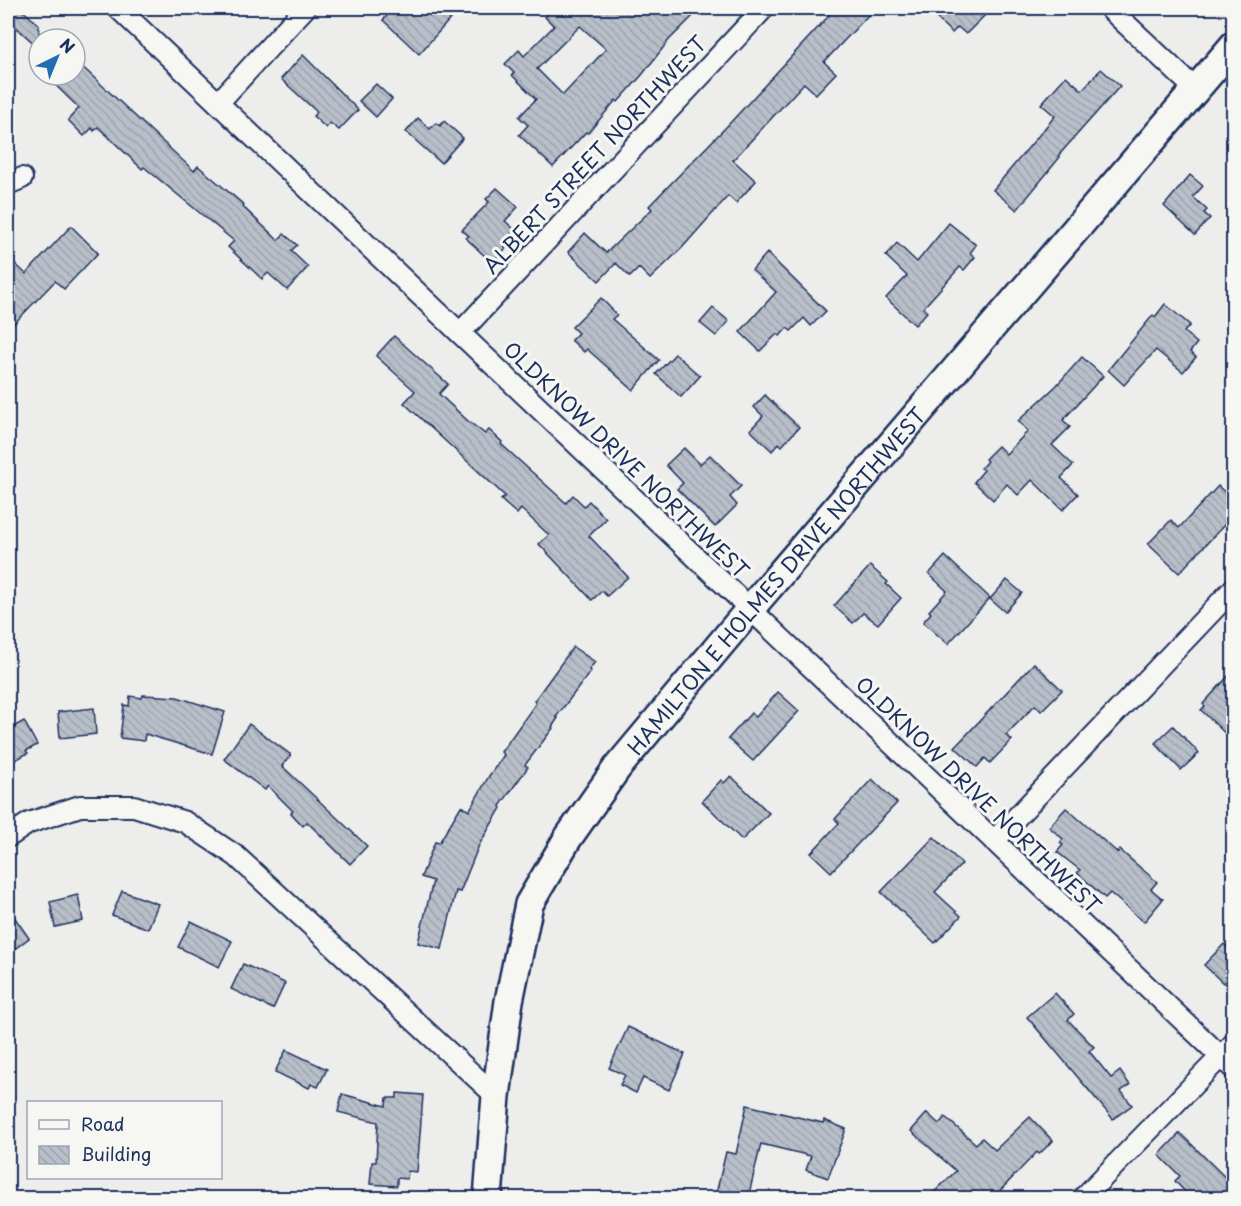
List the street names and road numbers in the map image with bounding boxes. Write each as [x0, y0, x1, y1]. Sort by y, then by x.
street label: ALBERT STREET NORTHWEST [475, 27, 714, 280]
street label: OLDKNOW DRIVE NORTHWEST [497, 333, 757, 586]
street label: HAMILTON E HOLMES DRIVE NORTHWEST [619, 399, 933, 761]
street label: OLDKNOW DRIVE NORTHWEST [849, 668, 1109, 921]

